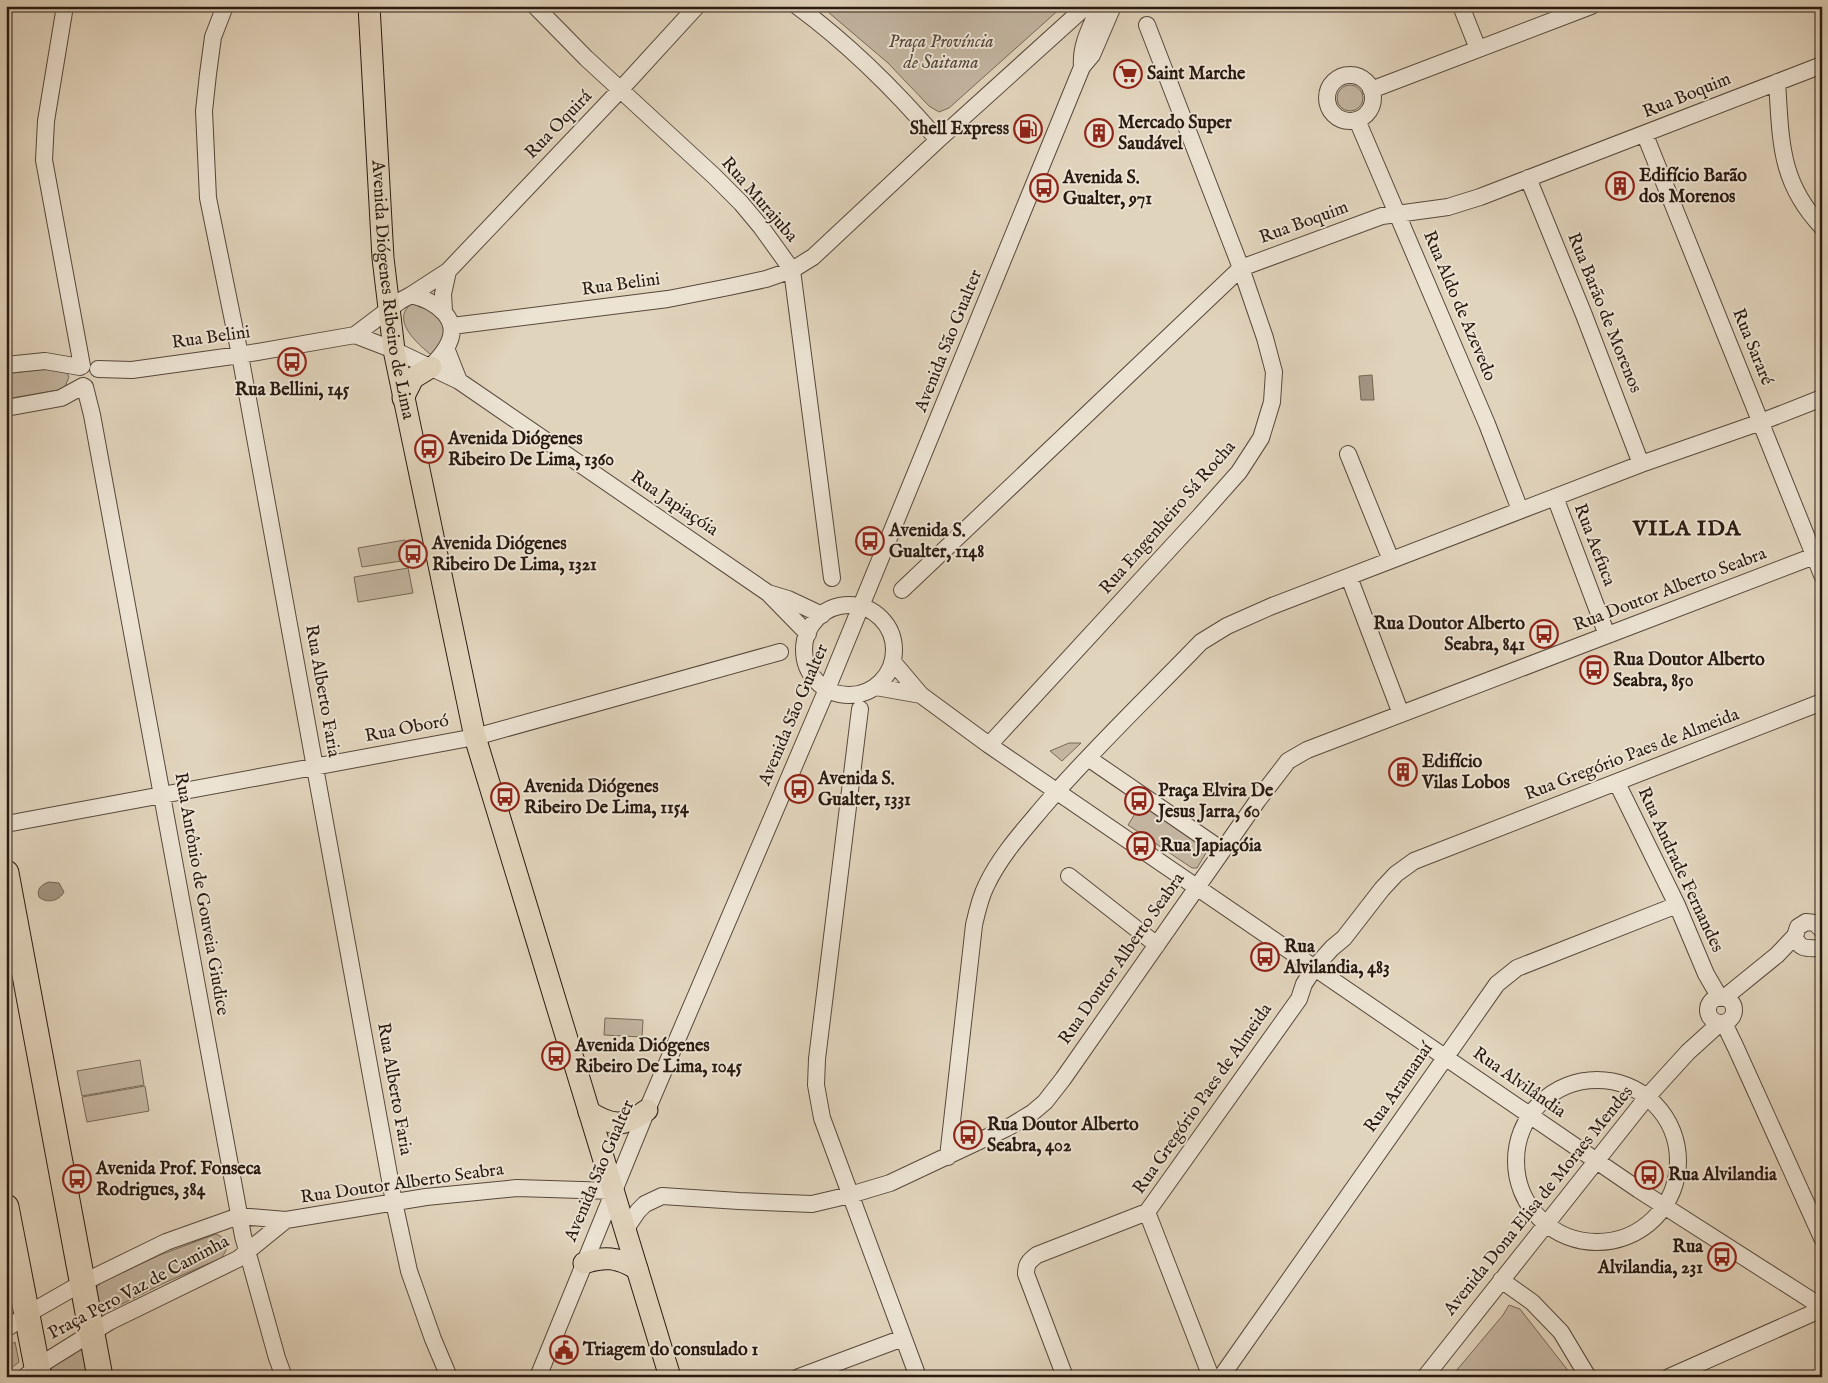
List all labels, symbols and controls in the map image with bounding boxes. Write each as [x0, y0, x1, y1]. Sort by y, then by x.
park label: Praça Província de Saitama [888, 31, 994, 75]
supermarket icon: Saint Marche [1113, 59, 1143, 89]
place label: Saint Marche [1147, 63, 1246, 86]
street label: Rua Boquim [1639, 68, 1735, 124]
street label: Rua Oquirá [521, 86, 598, 164]
place label: Mercado Super Saudável [1118, 112, 1232, 156]
fuel station icon: Shell Express [1013, 114, 1043, 144]
place label: Shell Express [910, 118, 1010, 141]
building icon: Mercado Super Saudável [1084, 118, 1114, 148]
street label: Rua Murajuba [716, 152, 803, 248]
street label: Avenida Diógenes Ribeiro de Lima [366, 159, 420, 422]
place label: Edifício Barão dos Morenos [1639, 165, 1747, 209]
place label: Avenida S. Gualter, 971 [1062, 167, 1152, 211]
building icon: Edifício Barão dos Morenos [1605, 171, 1635, 201]
bus stop icon: Avenida S. Gualter, 971 [1029, 173, 1059, 203]
street label: Rua Boquim [1256, 196, 1352, 250]
street label: Rua Aldo de Azevedo [1417, 227, 1501, 385]
street label: Rua Barão de Morenos [1561, 229, 1647, 397]
street label: Avenida São Gualter [910, 266, 988, 417]
street label: Rua Belini [580, 268, 662, 302]
street label: Rua Sararé [1726, 305, 1778, 389]
street label: Rua Belini [170, 321, 252, 355]
bus stop icon: Rua Bellini, 145 [277, 347, 307, 377]
place label: Rua Bellini, 145 [235, 379, 350, 402]
place label: Avenida Diógenes Ribeiro De Lima, 1360 [447, 428, 614, 472]
bus stop icon: Avenida Diógenes Ribeiro De Lima, 1360 [414, 434, 444, 464]
street label: Rua Engenheiro Sá Rocha [1095, 436, 1241, 600]
street label: Rua Japiaçóia [625, 466, 723, 542]
street label: Rua Aefuca [1568, 501, 1620, 590]
district label: VILA IDA [1632, 515, 1741, 543]
place label: Avenida S. Gualter, 1148 [888, 520, 984, 564]
bus stop icon: Avenida S. Gualter, 1148 [855, 526, 885, 556]
place label: Avenida Diógenes Ribeiro De Lima, 1321 [431, 533, 597, 577]
bus stop icon: Avenida Diógenes Ribeiro De Lima, 1321 [398, 539, 428, 569]
street label: Rua Doutor Alberto Seabra [1570, 542, 1770, 637]
place label: Rua Doutor Alberto Seabra, 841 [1373, 613, 1525, 657]
bus stop icon: Rua Doutor Alberto Seabra, 841 [1529, 619, 1559, 649]
street label: Rua Alberto Faria [299, 623, 345, 759]
street label: Avenida São Gualter [753, 640, 834, 790]
place label: Rua Doutor Alberto Seabra, 850 [1613, 649, 1765, 693]
bus stop icon: Rua Doutor Alberto Seabra, 850 [1579, 655, 1609, 685]
street label: Rua Gregório Paes de Almeida [1522, 703, 1743, 807]
street label: Rua Oboró [363, 710, 451, 748]
place label: Edifício Vilas Lobos [1421, 751, 1511, 795]
building icon: Edifício Vilas Lobos [1388, 757, 1418, 787]
place label: Avenida S. Gualter, 1331 [817, 768, 911, 812]
street label: Rua Antônio de Gouveia Giudice [168, 771, 234, 1017]
bus stop icon: Avenida S. Gualter, 1331 [784, 774, 814, 804]
place label: Avenida Diógenes Ribeiro De Lima, 1154 [523, 776, 690, 820]
place label: Praça Elvira De Jesus Jarra, 60 [1156, 780, 1274, 824]
bus stop icon: Avenida Diógenes Ribeiro De Lima, 1154 [490, 782, 520, 812]
street label: Rua Andrade Fernandes [1632, 784, 1728, 956]
bus stop icon: Praça Elvira De Jesus Jarra, 60 [1124, 786, 1154, 816]
bus stop icon: Rua Japiaçóia [1126, 831, 1156, 861]
place label: Rua Japiaçóia [1160, 835, 1263, 858]
street label: Rua Doutor Alberto Seabra [1054, 868, 1190, 1050]
place label: Rua Alvilandia, 483 [1283, 936, 1390, 980]
bus stop icon: Rua Alvilandia, 483 [1250, 942, 1280, 972]
street label: Rua Gregório Paes de Almeida [1128, 999, 1278, 1199]
street label: Rua Alberto Faria [371, 1021, 417, 1157]
place label: Avenida Diógenes Ribeiro De Lima, 1045 [574, 1035, 742, 1079]
street label: Rua Aramanaí [1359, 1037, 1439, 1138]
bus stop icon: Avenida Diógenes Ribeiro De Lima, 1045 [541, 1041, 571, 1071]
street label: Rua Alvilândia [1468, 1042, 1570, 1124]
street label: Avenida Dona Elisa de Moraes Mendes [1438, 1081, 1639, 1321]
street label: Avenida São Gualter [559, 1096, 640, 1246]
place label: Rua Doutor Alberto Seabra, 402 [987, 1114, 1139, 1158]
bus stop icon: Rua Doutor Alberto Seabra, 402 [953, 1120, 983, 1150]
place label: Avenida Prof. Fonseca Rodrigues, 384 [95, 1158, 262, 1202]
street label: Rua Doutor Alberto Seabra [299, 1158, 505, 1210]
bus stop icon: Rua Alvilandia [1634, 1160, 1664, 1190]
bus stop icon: Avenida Prof. Fonseca Rodrigues, 384 [62, 1164, 92, 1194]
place label: Rua Alvilandia [1668, 1164, 1778, 1187]
street label: Praça Pero Vaz de Caminha [45, 1230, 234, 1345]
place label: Rua Alvilandia, 231 [1597, 1236, 1704, 1280]
bus stop icon: Rua Alvilandia, 231 [1707, 1242, 1737, 1272]
public building icon: Triagem do consulado 1 [549, 1335, 579, 1365]
place label: Triagem do consulado 1 [582, 1339, 759, 1362]

